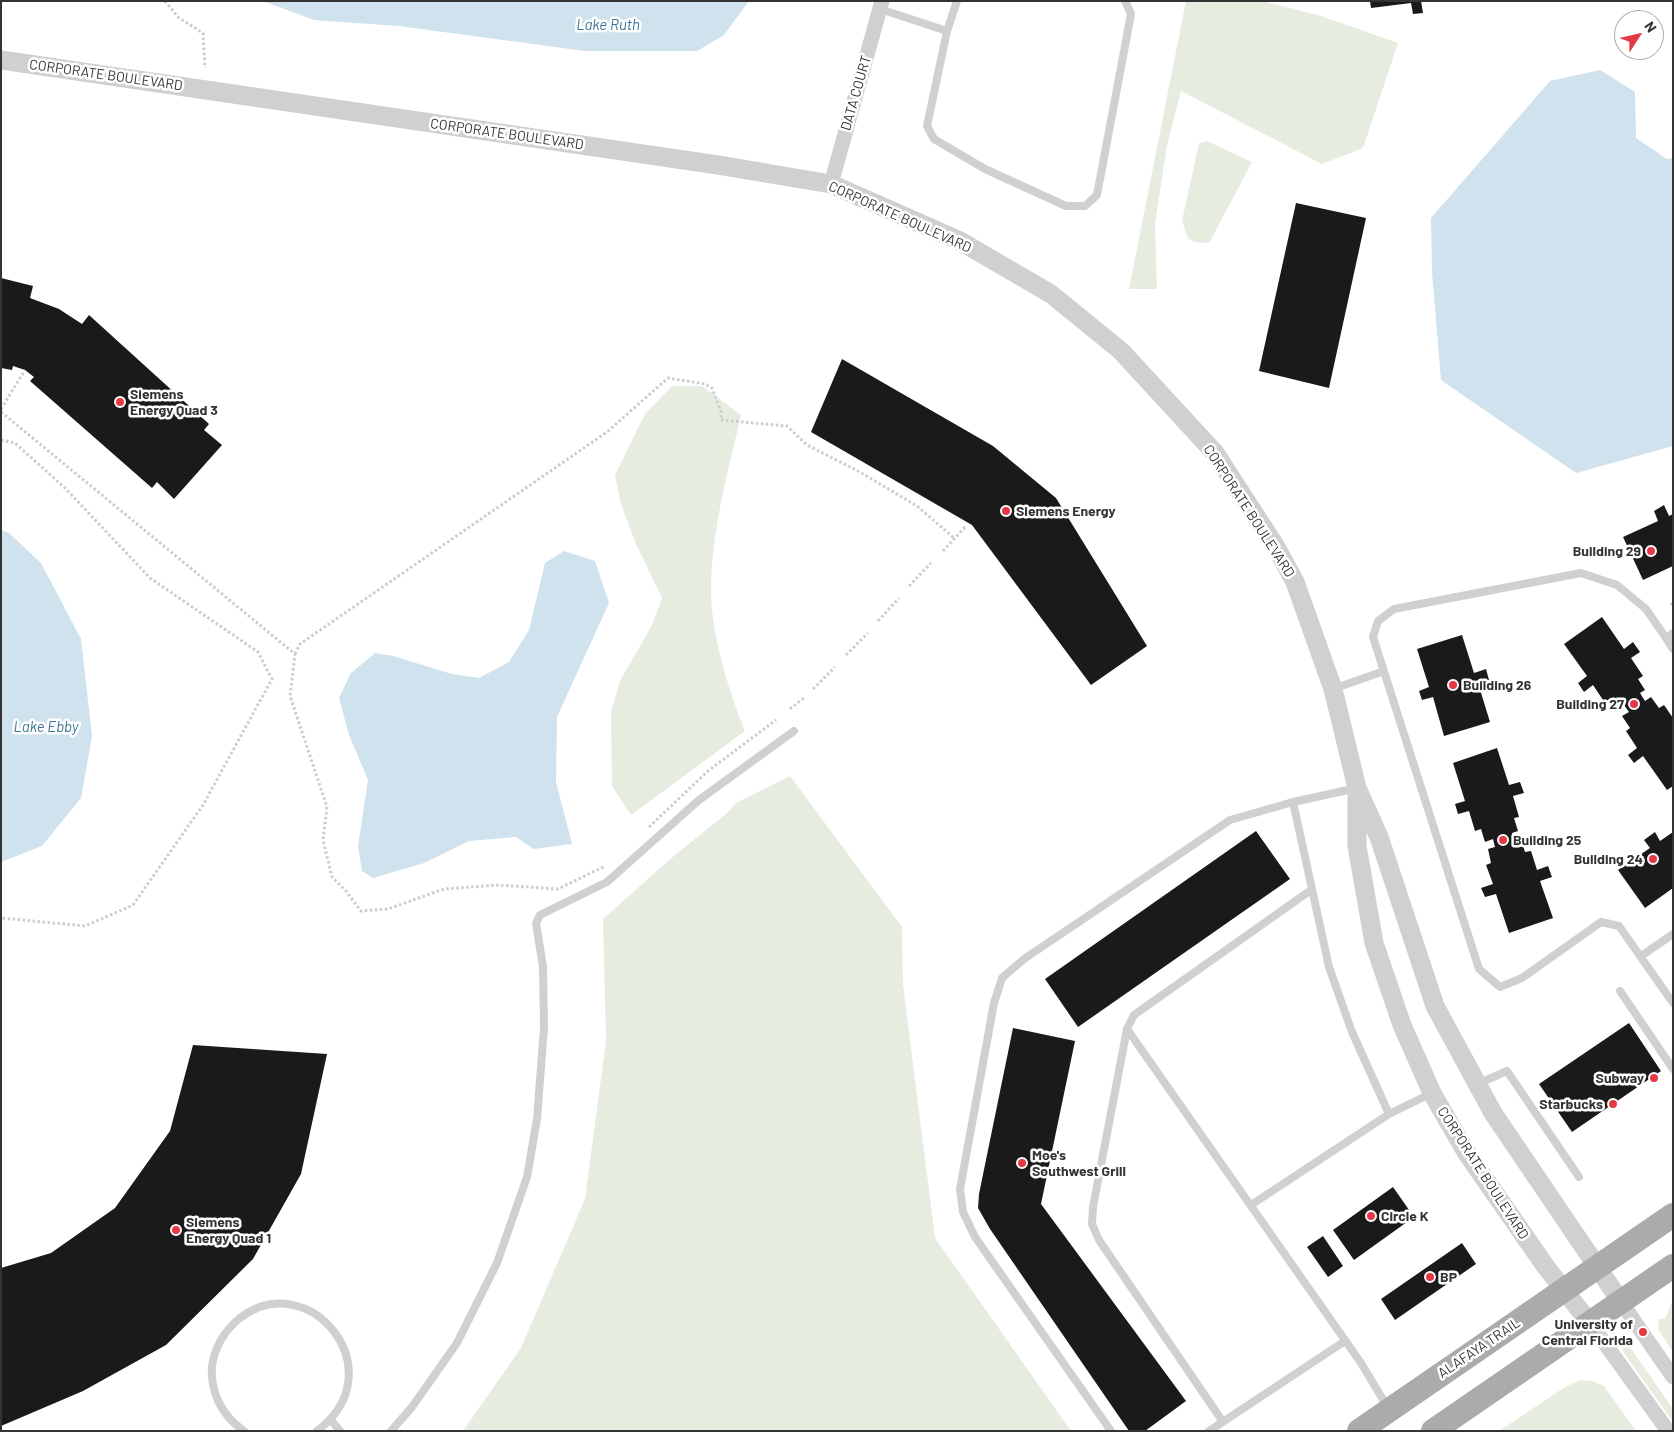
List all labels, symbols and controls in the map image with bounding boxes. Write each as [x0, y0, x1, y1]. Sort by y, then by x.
north arrow [1614, 10, 1664, 60]
water label: Lake Ruth [576, 16, 640, 34]
text: N [1641, 18, 1661, 35]
street label: DATA COURT [837, 54, 875, 132]
street label: CORPORATE BOULEVARD [28, 56, 184, 94]
street label: CORPORATE BOULEVARD [429, 115, 585, 153]
street label: CORPORATE BOULEVARD [826, 178, 974, 256]
place label: Siemens Energy Quad 3 [130, 386, 218, 418]
marker: Siemens Energy Quad 3 [114, 396, 126, 408]
street label: CORPORATE BOULEVARD [1200, 442, 1298, 580]
place label: Siemens Energy [1016, 503, 1116, 519]
marker: Siemens Energy [1000, 505, 1012, 517]
place label: Building 29 [1573, 543, 1641, 559]
marker: Building 29 [1645, 545, 1657, 557]
place label: Building 26 [1463, 677, 1531, 693]
marker: Building 26 [1447, 679, 1459, 691]
place label: Building 27 [1556, 696, 1624, 712]
marker: Building 27 [1628, 698, 1640, 710]
water label: Lake Ebby [13, 718, 79, 736]
place label: Building 25 [1513, 832, 1581, 848]
marker: Building 25 [1497, 834, 1509, 846]
place label: Building 24 [1574, 851, 1643, 867]
marker: Building 24 [1647, 853, 1659, 865]
place label: Subway [1596, 1070, 1644, 1086]
marker: Subway [1648, 1072, 1660, 1084]
place label: Starbucks [1539, 1096, 1603, 1112]
marker: Starbucks [1607, 1098, 1619, 1110]
street label: CORPORATE BOULEVARD [1434, 1104, 1532, 1242]
place label: Moe's Southwest Grill [1032, 1147, 1126, 1180]
marker: Moe's Southwest Grill [1016, 1157, 1028, 1169]
place label: Circle K [1381, 1208, 1428, 1224]
marker: Circle K [1365, 1210, 1377, 1222]
place label: Siemens Energy Quad 1 [186, 1214, 271, 1246]
marker: Siemens Energy Quad 1 [170, 1224, 182, 1236]
place label: BP [1440, 1269, 1457, 1285]
marker: BP [1424, 1271, 1436, 1283]
street label: ALAFAYA TRAIL [1435, 1314, 1523, 1382]
place label: University of Central Florida [1542, 1316, 1633, 1348]
marker: University of Central Florida [1637, 1326, 1649, 1338]

